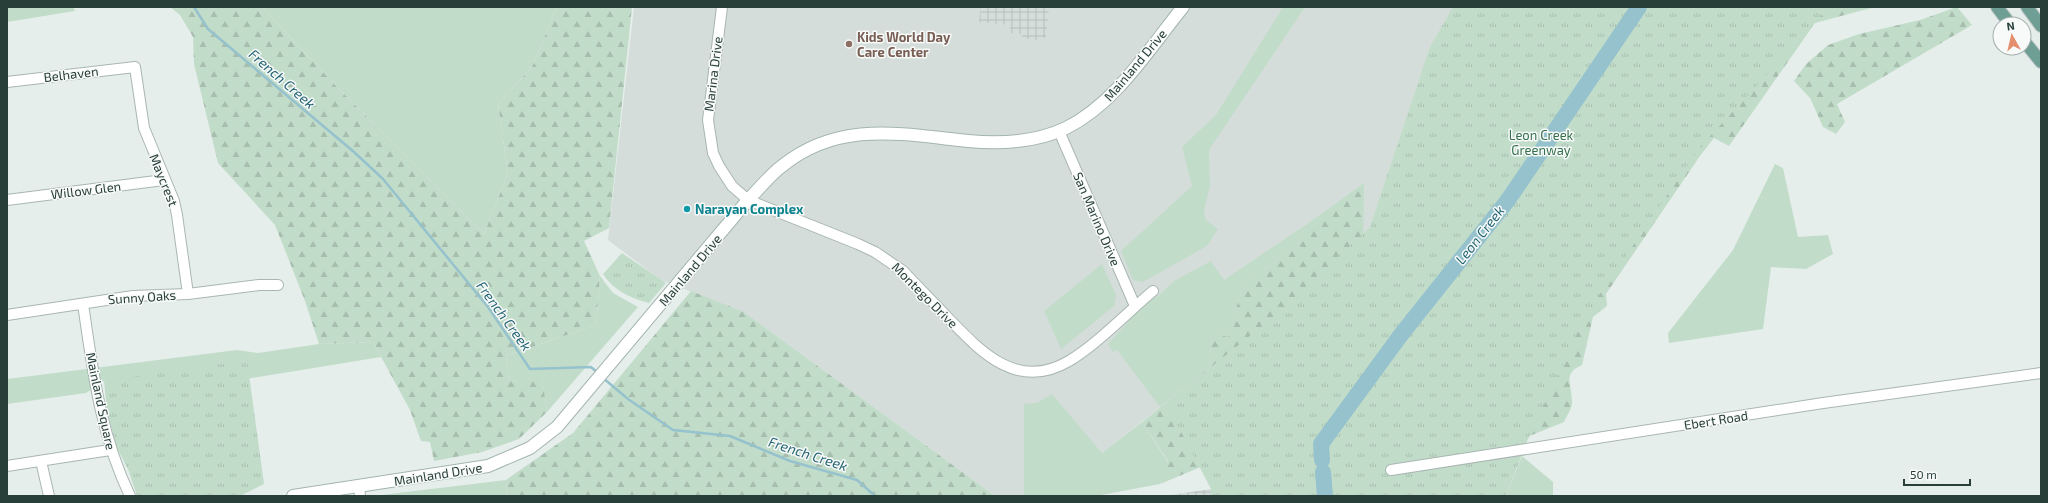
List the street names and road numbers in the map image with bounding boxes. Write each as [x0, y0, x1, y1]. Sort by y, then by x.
street label: Mainland Drive [1100, 26, 1170, 104]
street label: Marina Drive [700, 36, 726, 112]
street label: Belhaven [43, 63, 99, 85]
street label: Maycrest [146, 151, 182, 209]
street label: San Marino Drive [1070, 170, 1124, 268]
street label: Willow Glen [50, 178, 122, 202]
street label: Mainland Drive [655, 231, 725, 309]
street label: Montego Drive [889, 259, 961, 331]
street label: Sunny Oaks [107, 287, 177, 307]
street label: Mainland Square [83, 351, 119, 451]
street label: Ebert Road [1683, 407, 1749, 433]
street label: Mainland Drive [393, 459, 483, 489]

